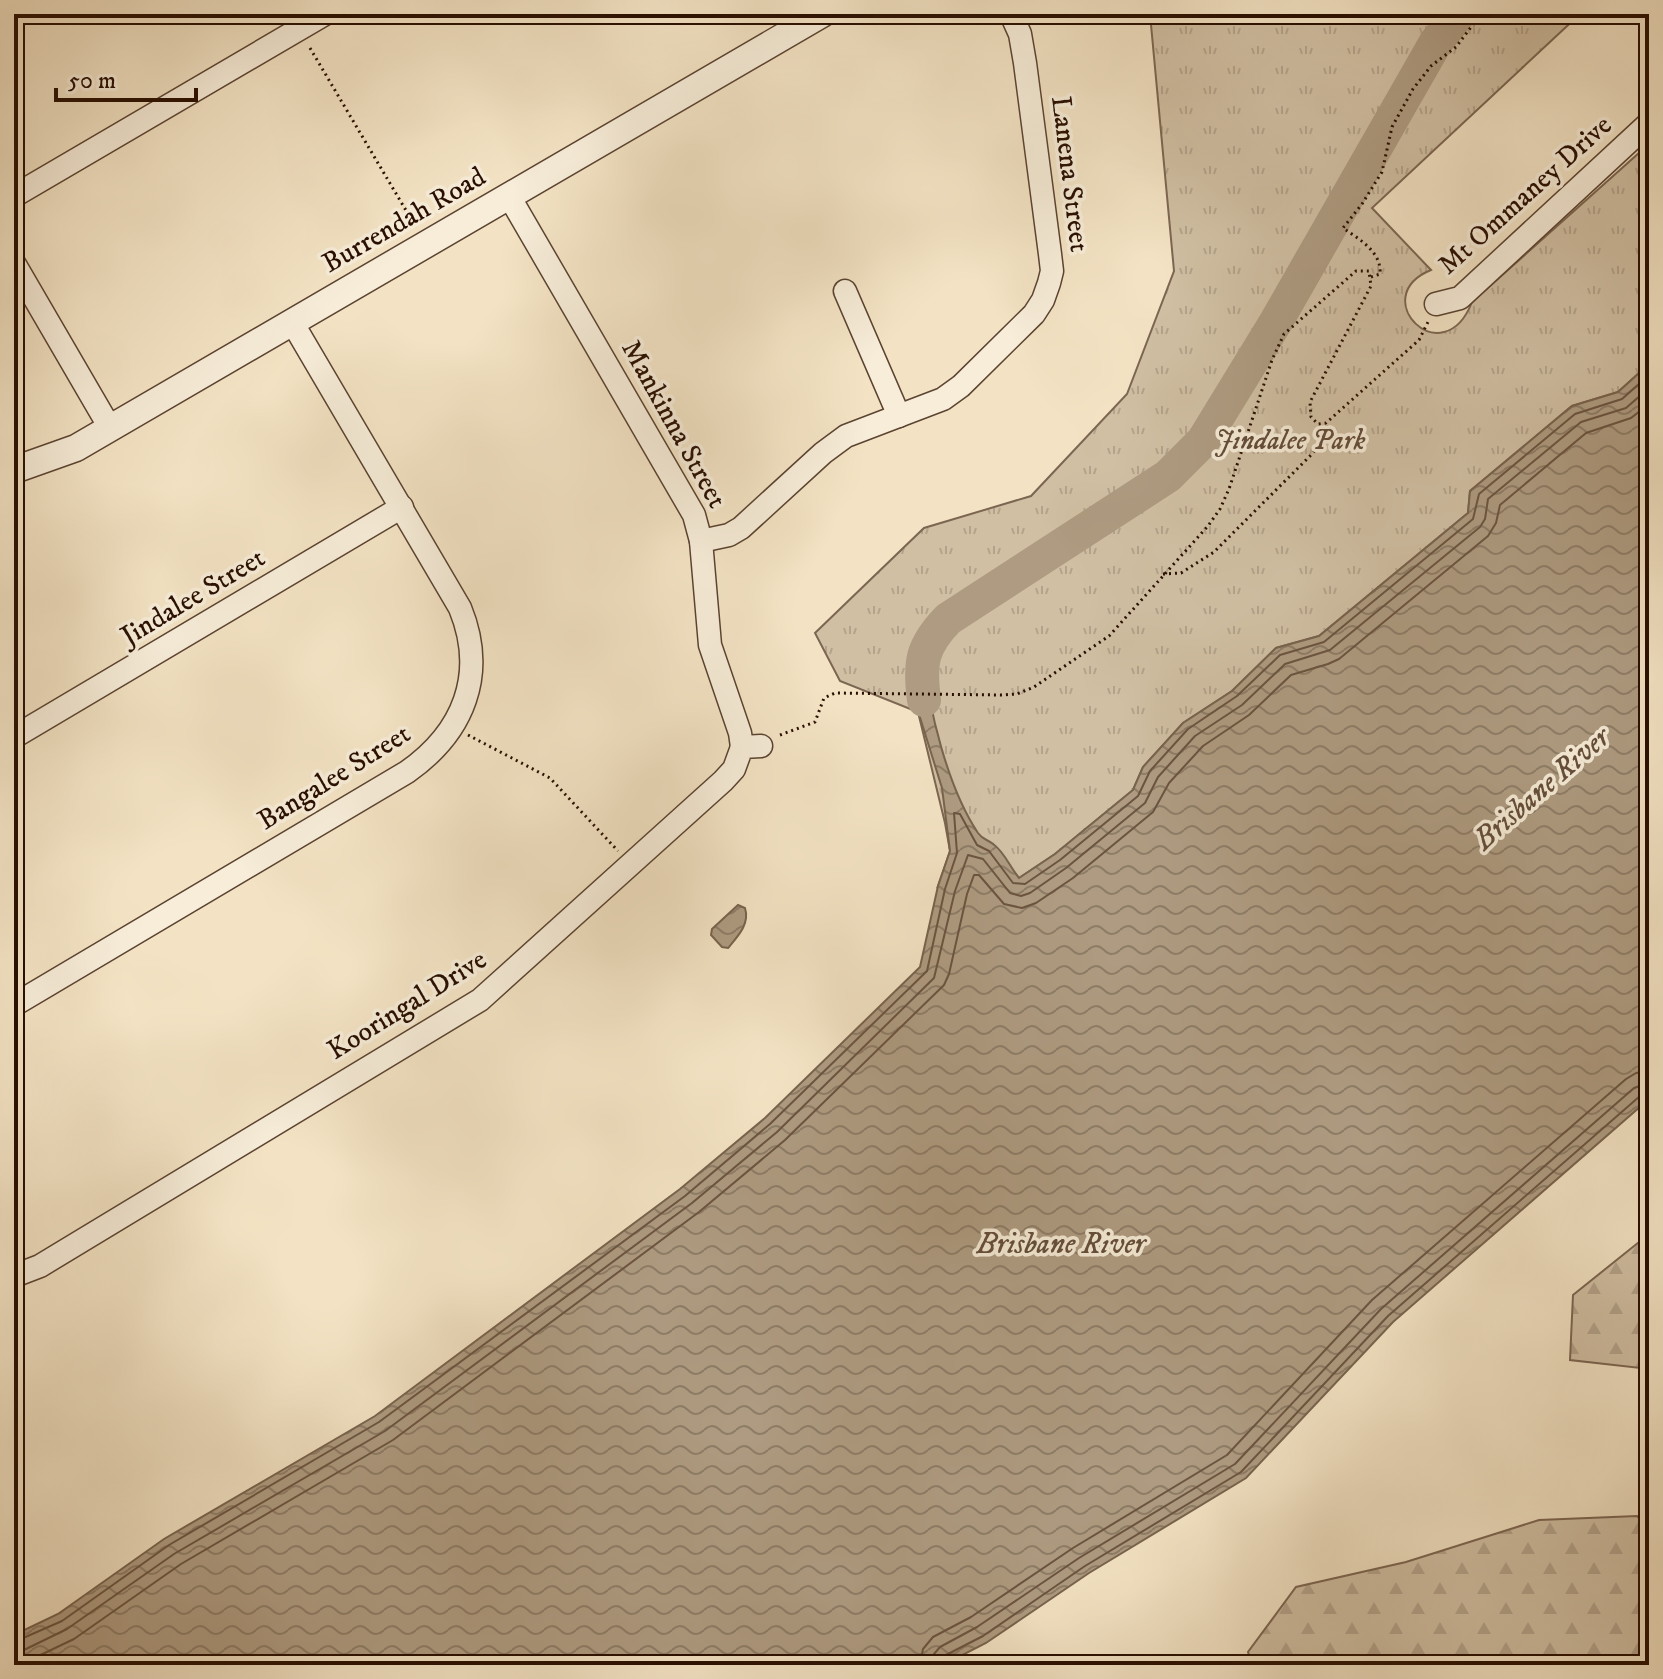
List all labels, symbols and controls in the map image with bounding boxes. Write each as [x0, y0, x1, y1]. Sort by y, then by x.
scale bar [56, 52, 196, 102]
text: 50 m [68, 66, 116, 96]
street label: Lanena Street [1043, 94, 1097, 254]
street label: Mt Ommaney Drive [1431, 108, 1619, 282]
street label: Burrendah Road [316, 159, 492, 281]
street label: Mankinna Street [613, 334, 735, 514]
park label: Jindalee Park [1215, 423, 1366, 458]
street label: Jindalee Street [112, 540, 271, 655]
street label: Bangalee Street [251, 716, 417, 838]
water label: Brisbane River [1465, 718, 1620, 859]
street label: Kooringal Drive [321, 942, 493, 1068]
water label: Brisbane River [976, 1226, 1148, 1263]

